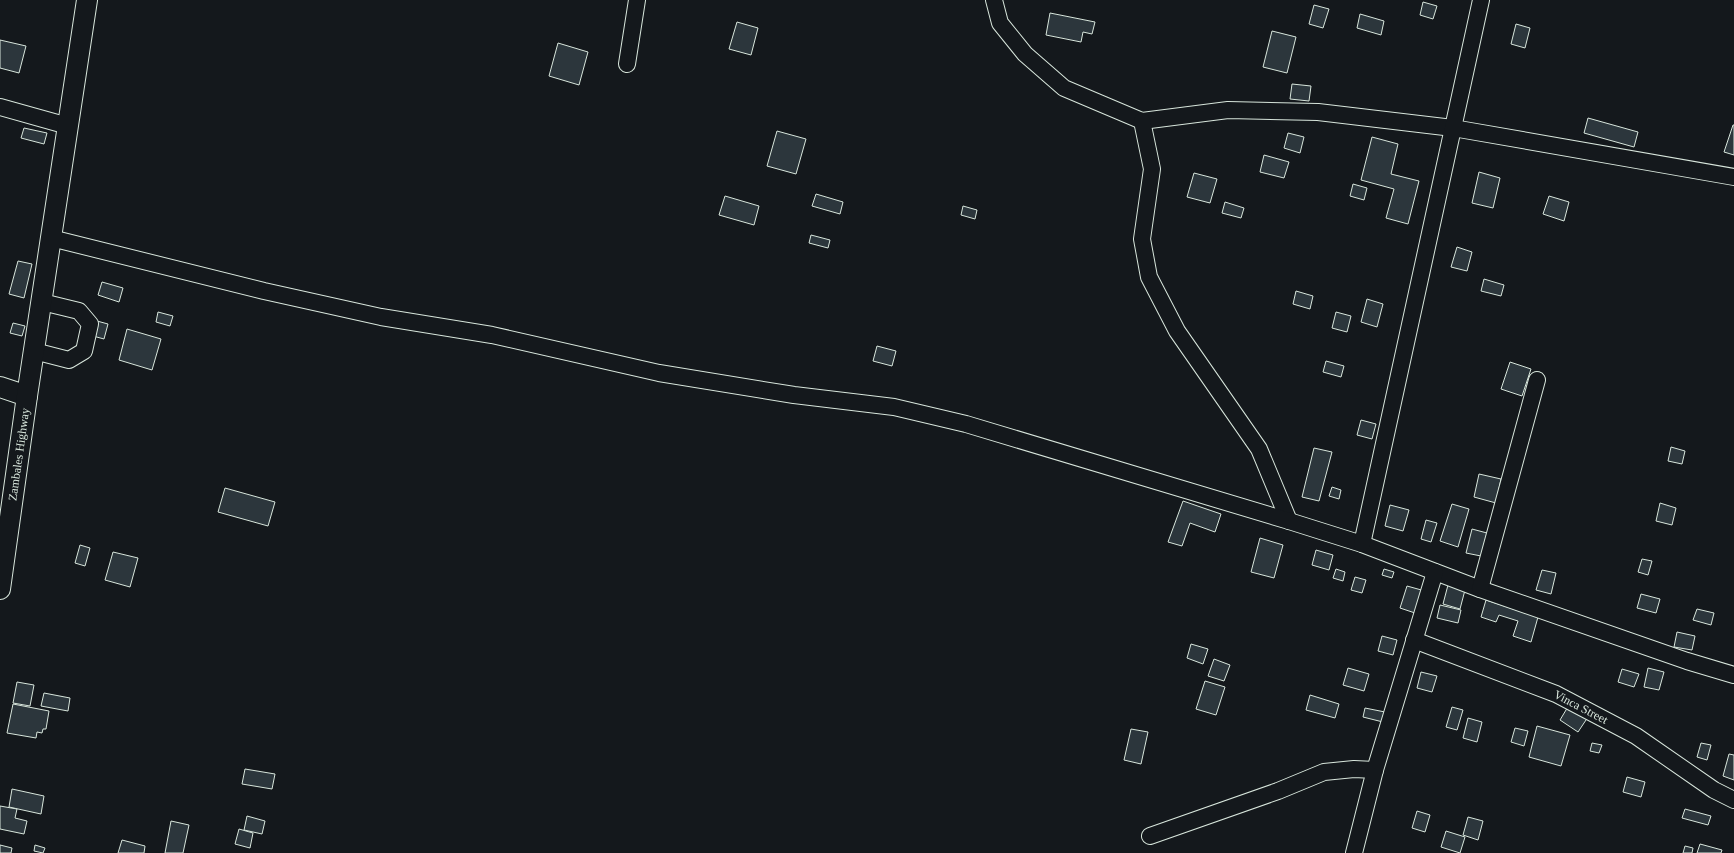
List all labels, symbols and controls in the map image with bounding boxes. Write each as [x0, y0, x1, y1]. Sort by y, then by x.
street label: Zambales Highway [5, 407, 32, 502]
street label: Vinca Street [1551, 687, 1611, 727]

